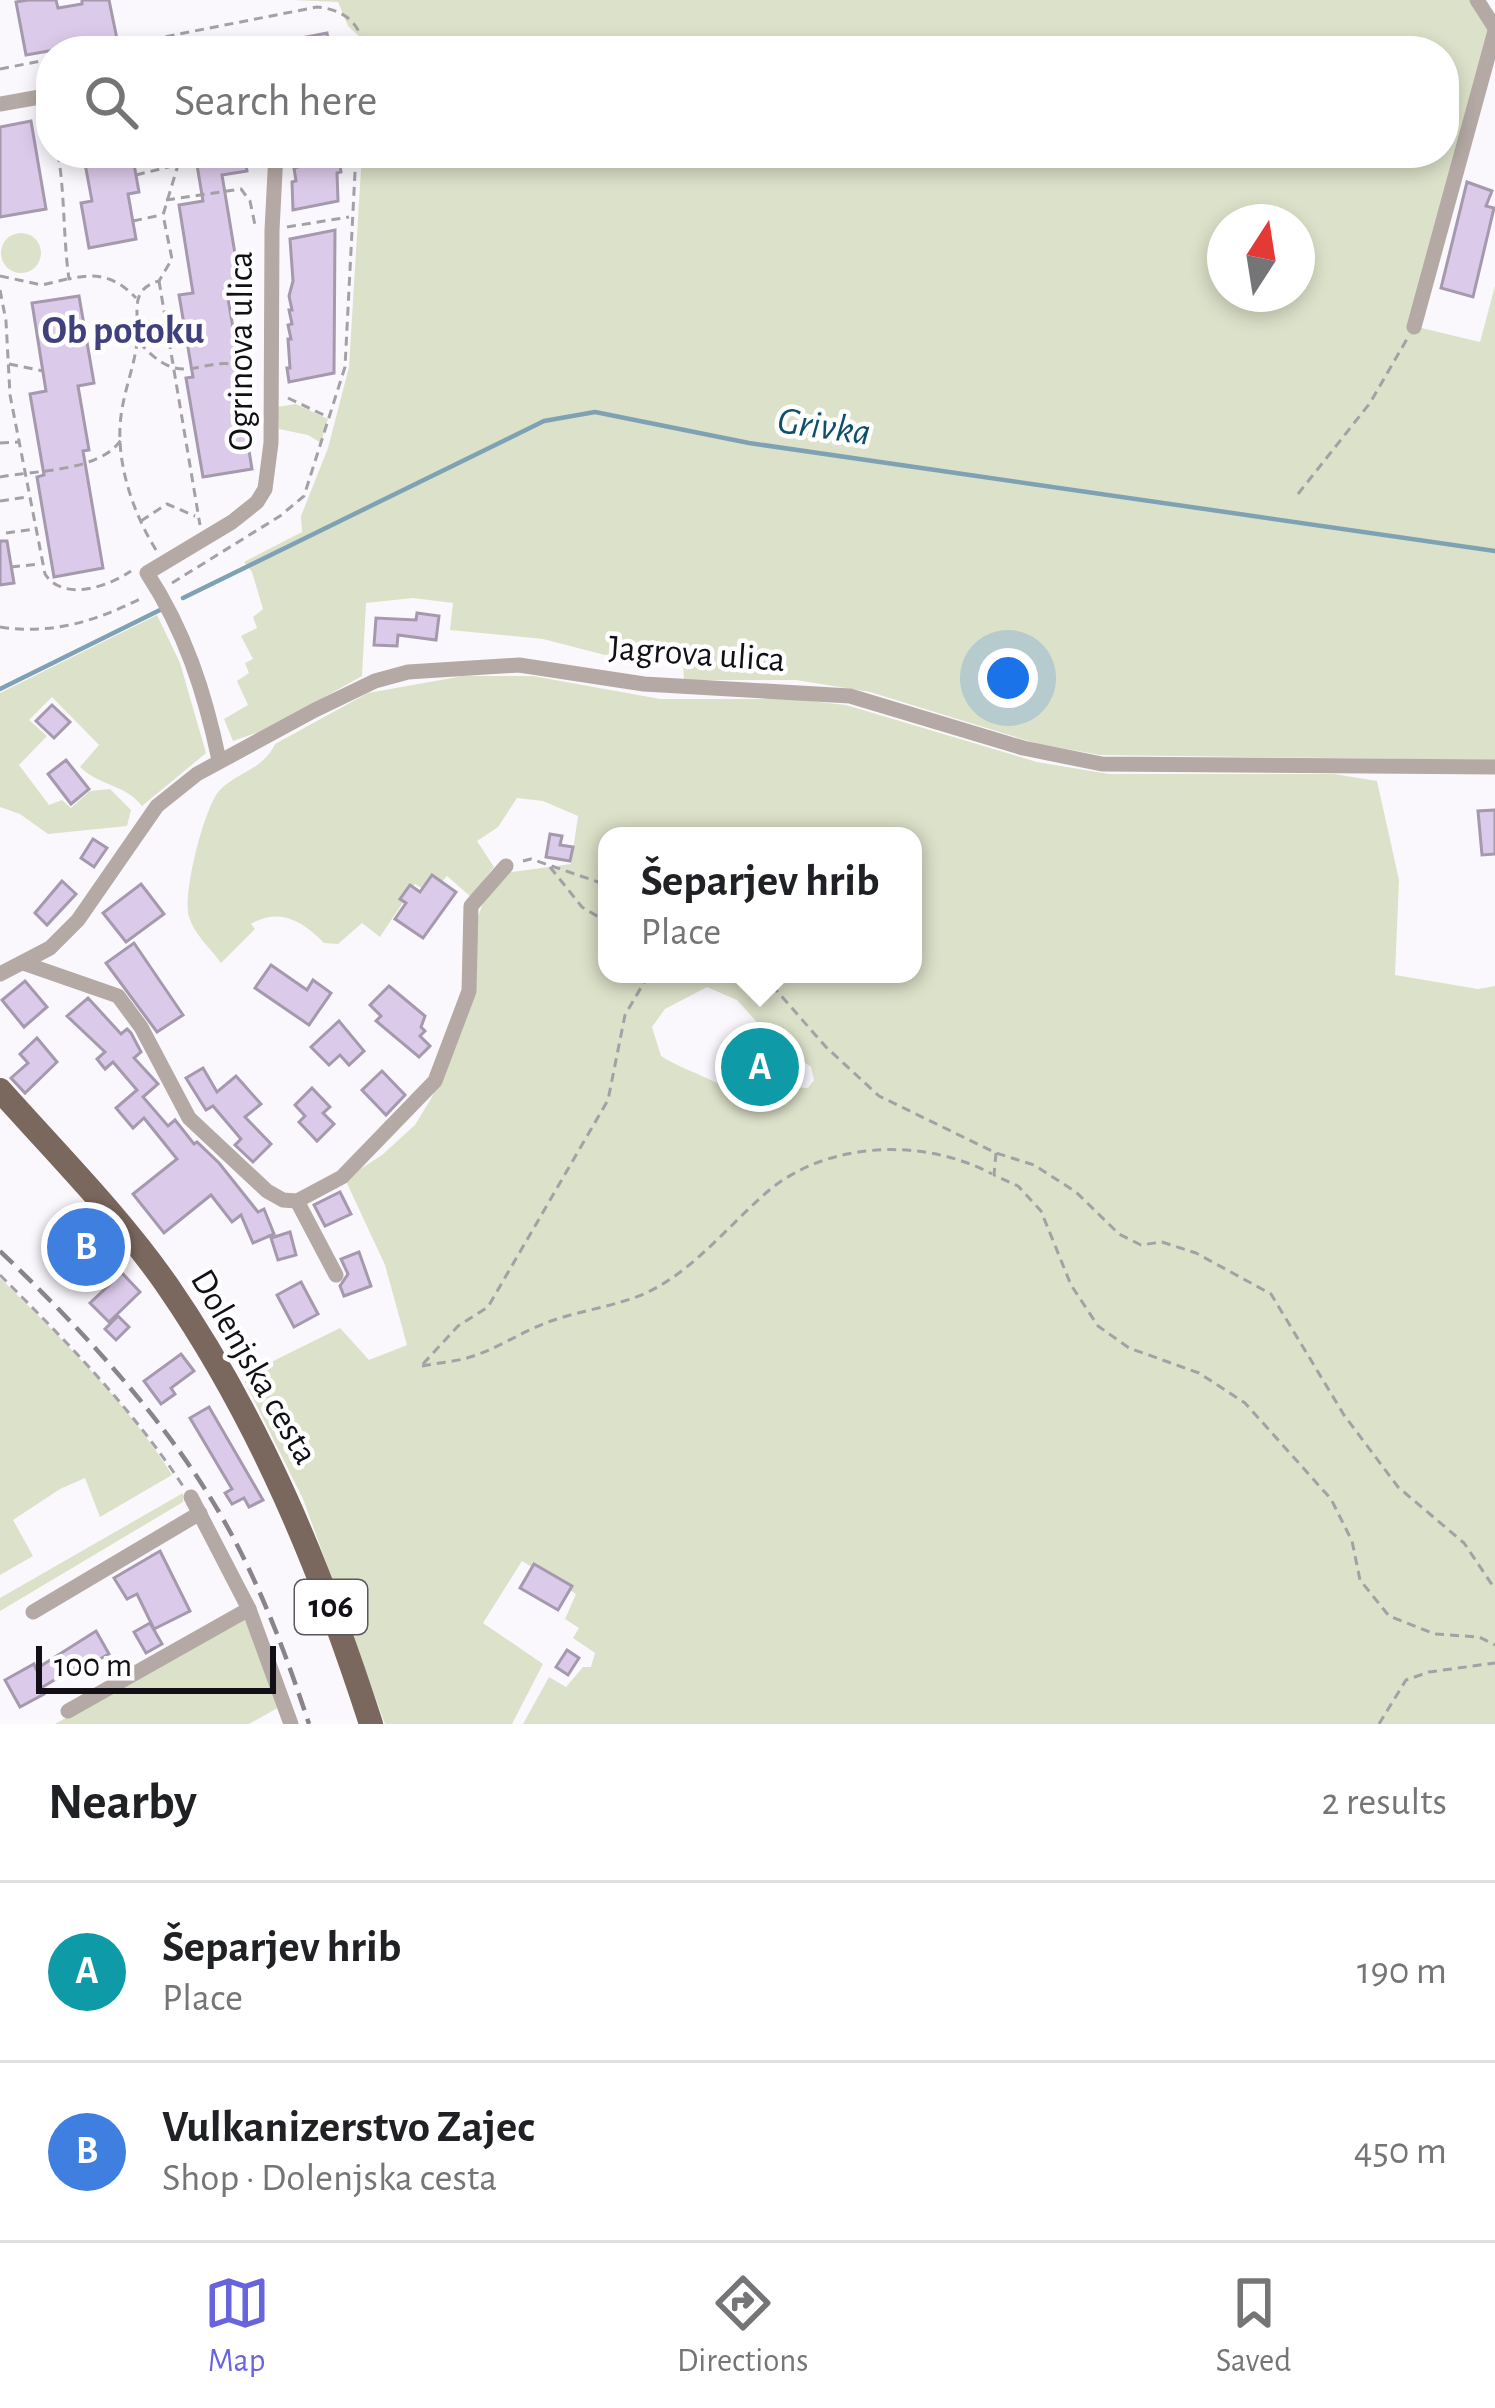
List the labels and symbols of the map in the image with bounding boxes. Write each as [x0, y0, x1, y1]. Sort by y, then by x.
north arrow [1207, 204, 1315, 312]
street label: Ogrinova ulica [223, 251, 259, 451]
district label: Ob potoku [42, 312, 204, 351]
water label: Grivka [775, 401, 873, 453]
street label: Jagrova ulica [608, 630, 786, 678]
your location [978, 648, 1038, 708]
pin: A [721, 1022, 799, 1112]
pin: B [47, 1202, 125, 1292]
street label: Dolenjska cesta [184, 1264, 324, 1470]
road number: 106 [295, 1580, 367, 1634]
scale bar [36, 1640, 276, 1693]

